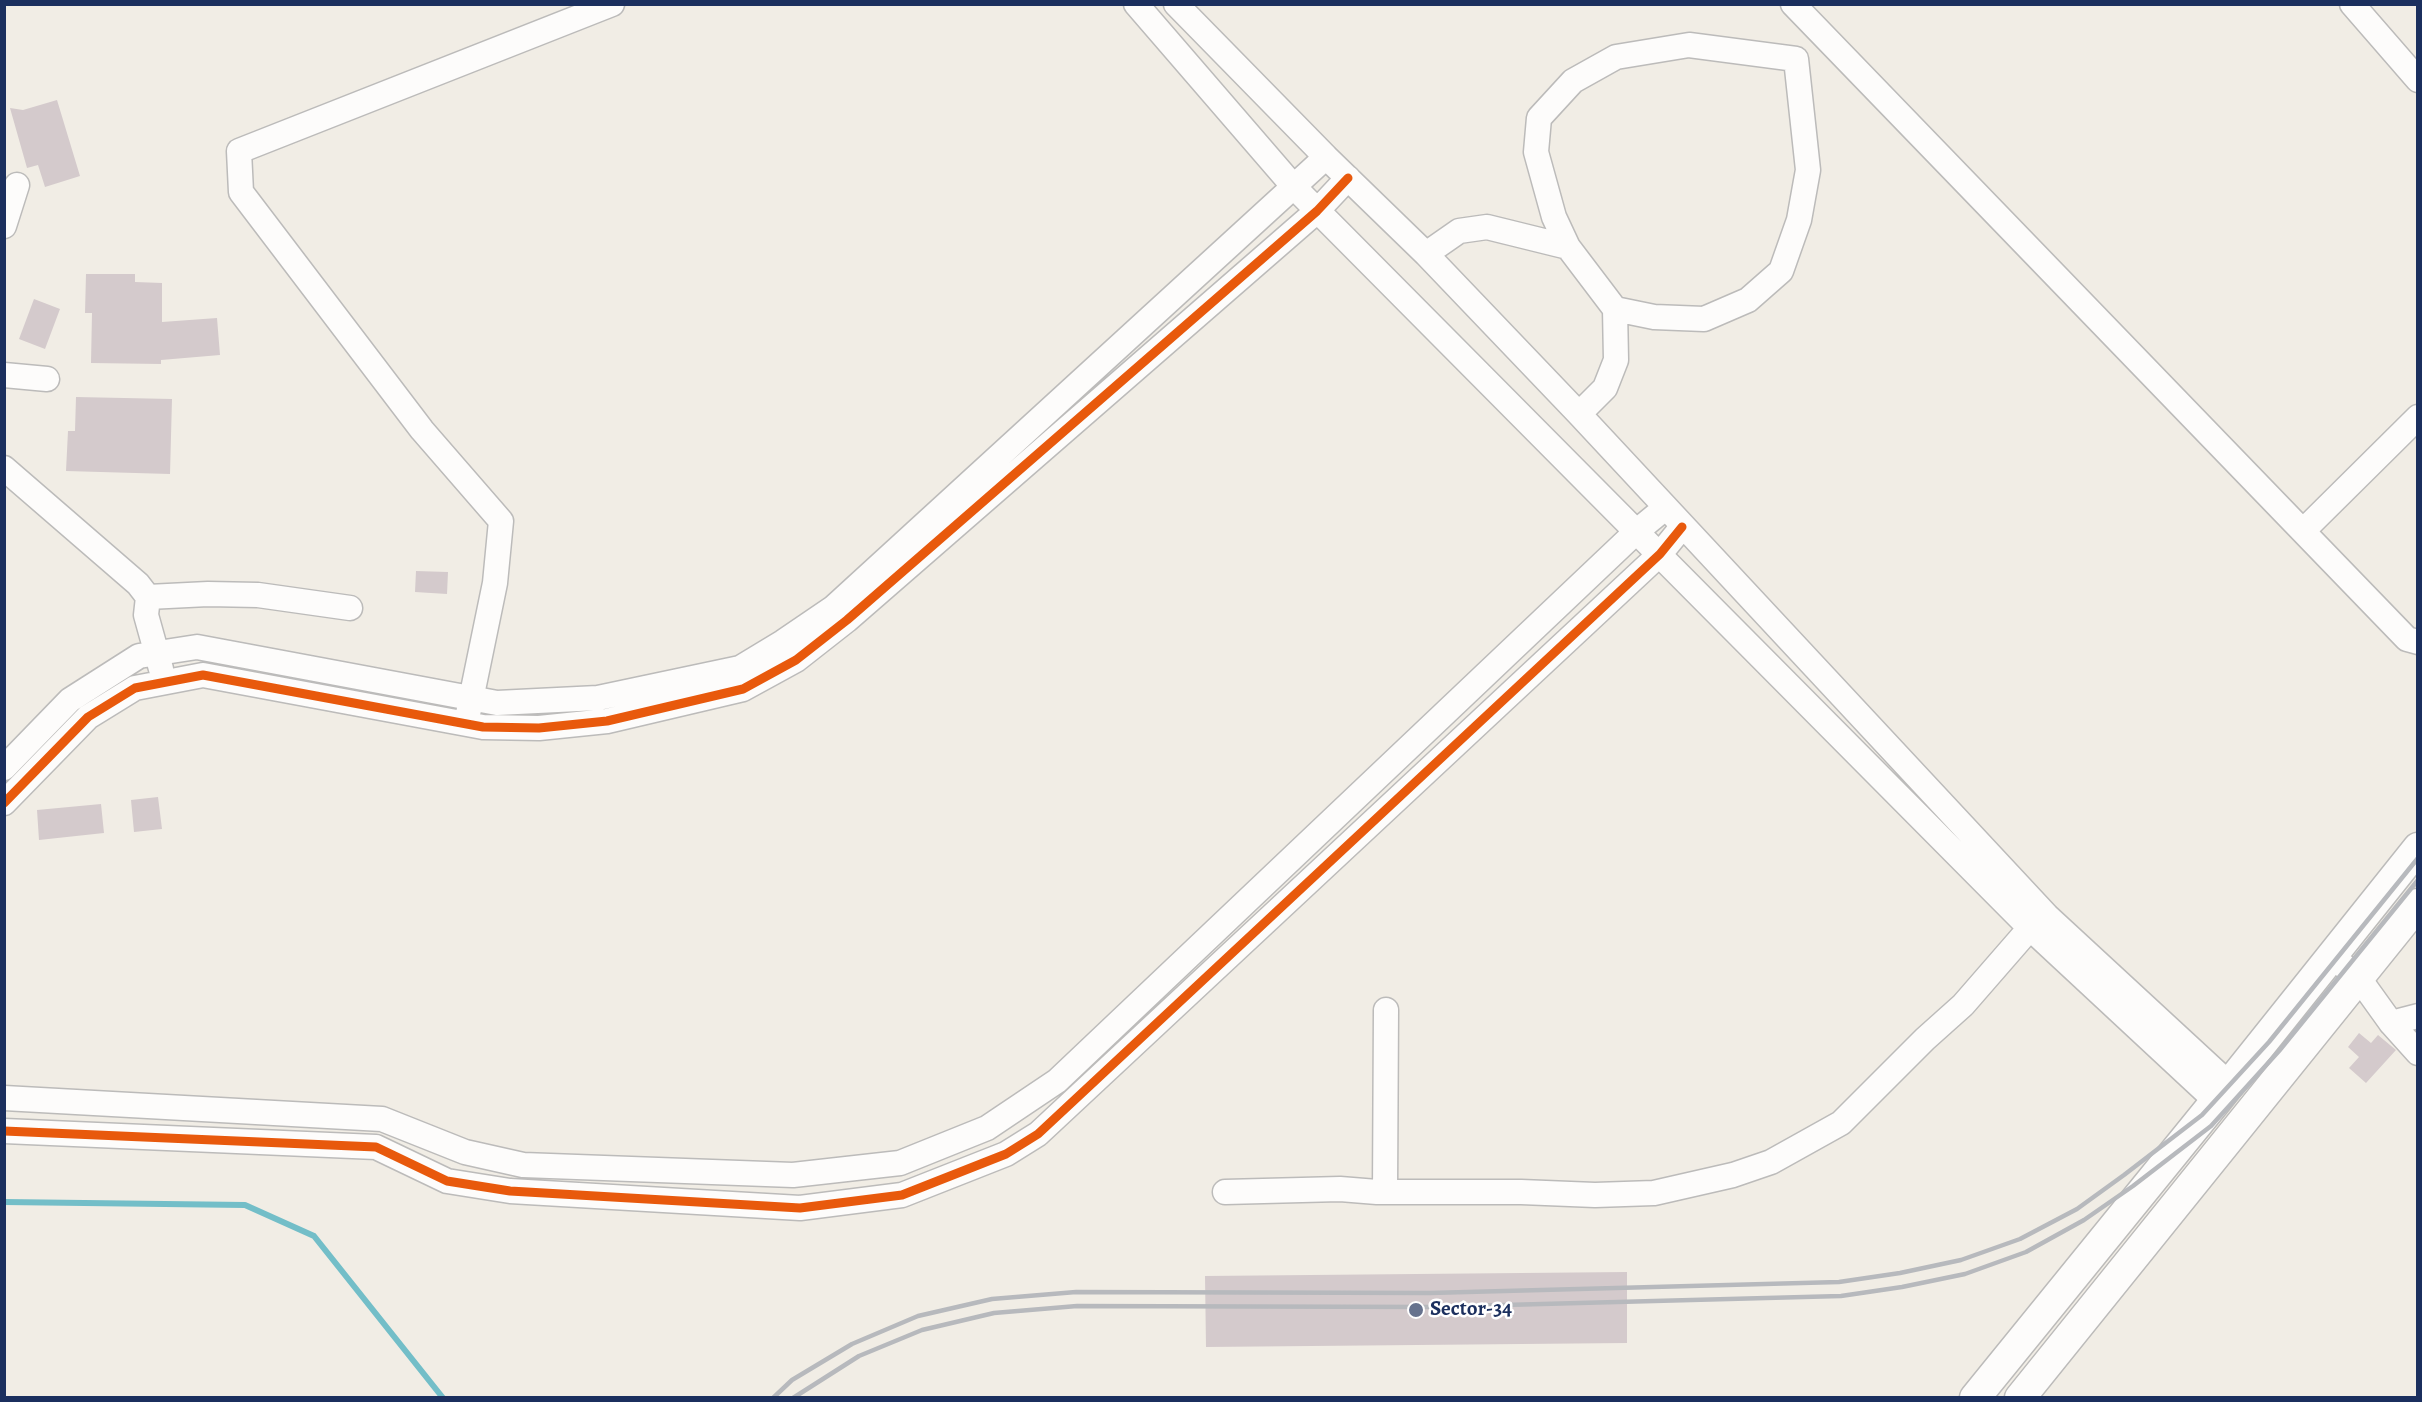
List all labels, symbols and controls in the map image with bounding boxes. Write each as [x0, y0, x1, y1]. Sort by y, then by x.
place label: Sector-34 [1430, 1297, 1512, 1323]
marker: Sector-34 [1407, 1301, 1425, 1319]

